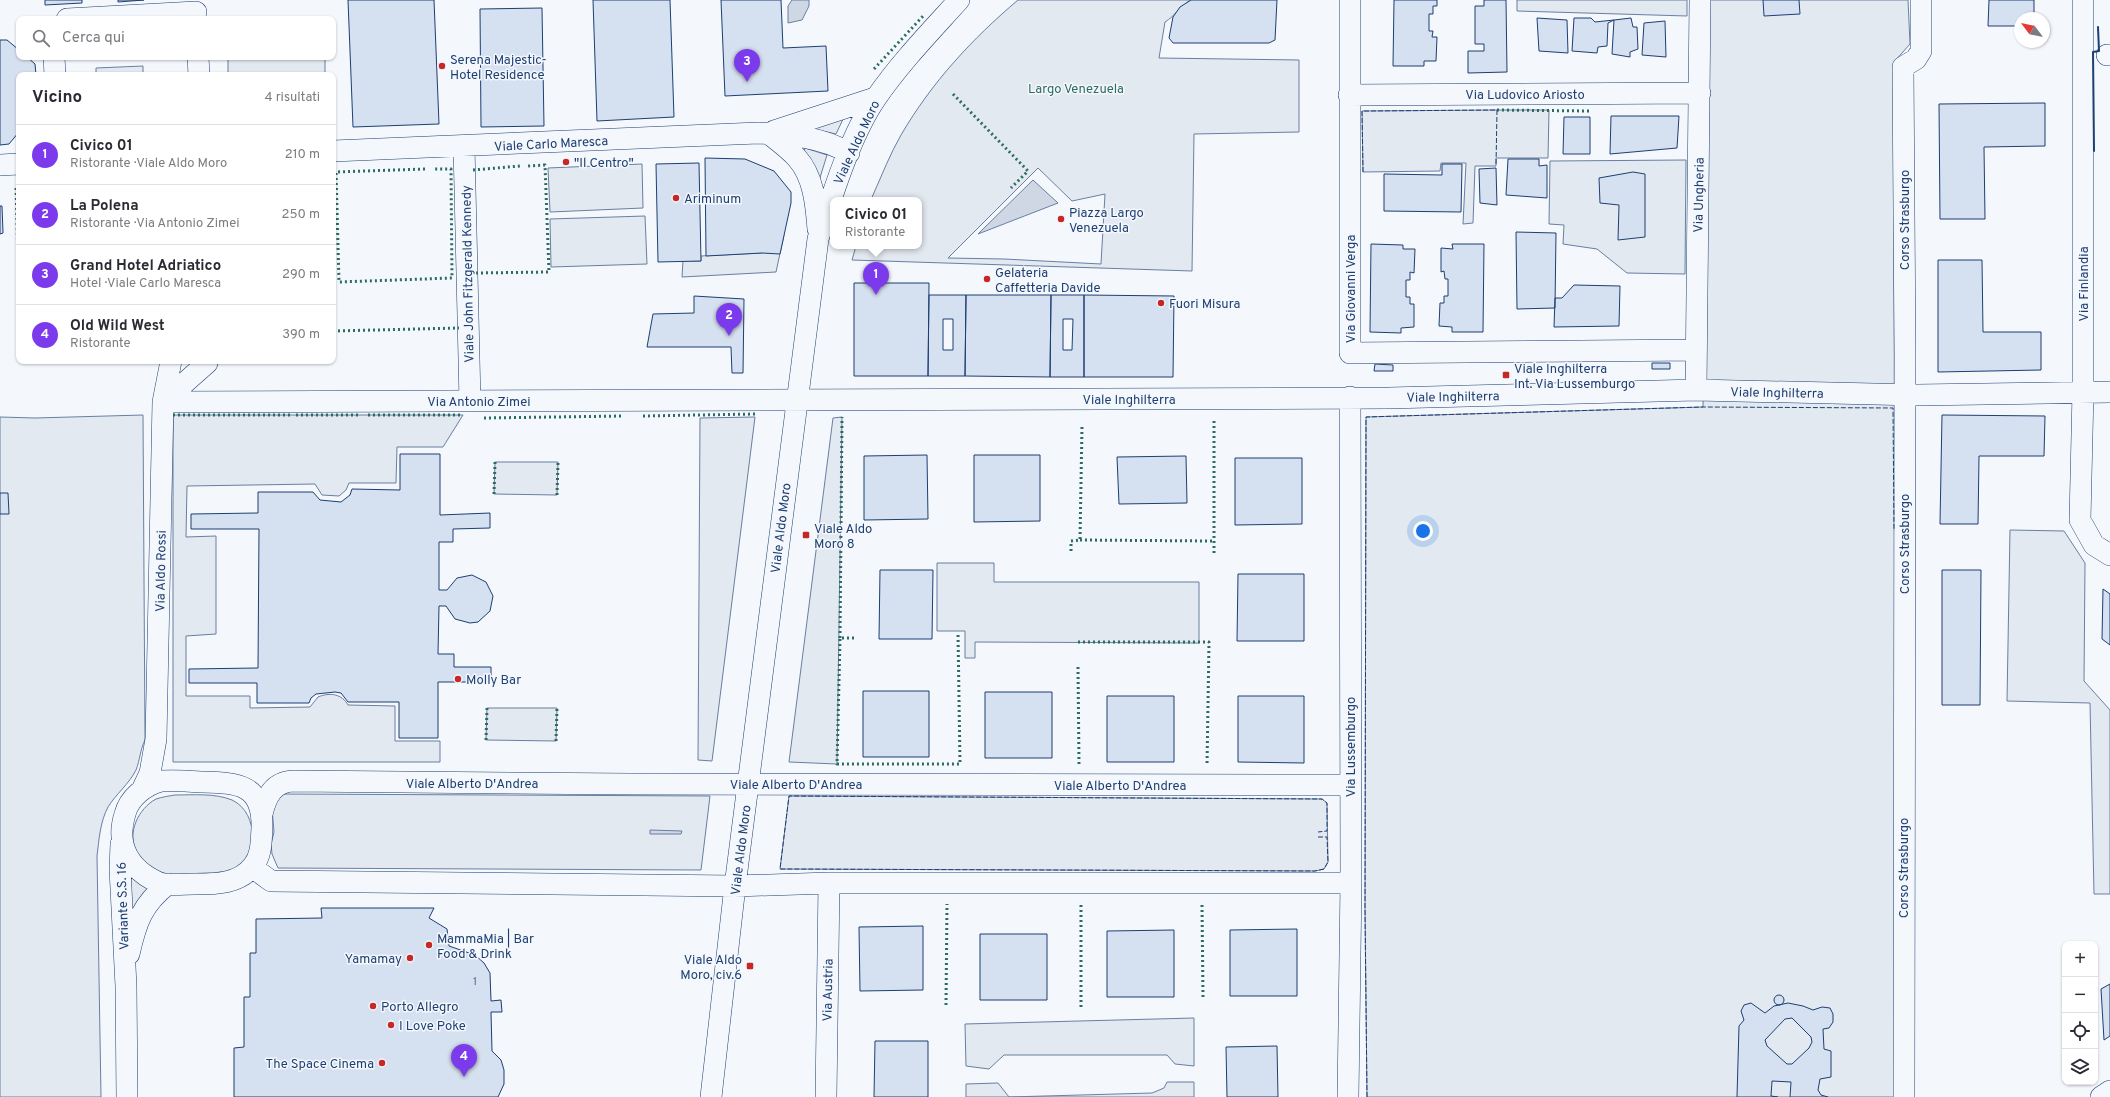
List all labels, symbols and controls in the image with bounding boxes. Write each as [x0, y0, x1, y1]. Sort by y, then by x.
north arrow [2014, 12, 2050, 48]
search box [16, 16, 336, 60]
icon: search [30, 27, 52, 49]
text: Cerca qui [62, 29, 125, 48]
pin: 3 [734, 49, 760, 82]
place label: Serena Majestic- Hotel Residence [450, 53, 547, 84]
marker: Serena Majestic- Hotel Residence [437, 61, 447, 71]
park label: Largo Venezuela [1028, 82, 1124, 98]
text: Vicino [32, 87, 82, 109]
street label: Via Ludovico Ariosto [1465, 88, 1585, 104]
text: 4 risultati [265, 90, 320, 106]
street label: Viale Aldo Moro [831, 98, 884, 187]
street label: Viale Carlo Maresca [494, 134, 608, 156]
text: Civico 01 [70, 137, 133, 156]
text: 1 [42, 147, 48, 163]
text: 210 m [285, 147, 320, 163]
text: Ristorante · Viale Aldo Moro [70, 156, 227, 172]
place label: "Il Centro" [574, 156, 634, 172]
marker: "Il Centro" [561, 157, 571, 167]
street label: Via Ungheria [1691, 157, 1709, 233]
street label: Corso Strasburgo [1898, 170, 1914, 270]
street label: Viale John Fitzgerald Kennedy [459, 185, 479, 363]
place label: Ariminum [684, 192, 741, 208]
marker: Ariminum [671, 193, 681, 203]
text: La Polena [70, 197, 139, 216]
popup [830, 197, 922, 249]
text: Civico 01 [845, 206, 907, 225]
place label: Piazza Largo Venezuela [1069, 206, 1144, 237]
text: 2 [41, 207, 49, 223]
text: 250 m [282, 207, 320, 223]
marker: Piazza Largo Venezuela [1056, 214, 1066, 224]
text: Ristorante · Via Antonio Zimei [70, 216, 239, 232]
text: Ristorante [845, 225, 905, 241]
street label: Via Giovanni Verga [1344, 235, 1360, 343]
street label: Via Finlandia [2077, 247, 2093, 321]
text: Grand Hotel Adriatico [70, 257, 221, 276]
pin: 1 [863, 262, 889, 295]
place label: Gelateria Caffetteria Davide [995, 266, 1100, 297]
text: 3 [41, 267, 49, 283]
text: 290 m [282, 267, 320, 283]
marker: Gelateria Caffetteria Davide [982, 274, 992, 284]
text: Hotel · Viale Carlo Maresca [70, 276, 221, 292]
place label: Fuori Misura [1169, 297, 1240, 313]
marker: Fuori Misura [1156, 298, 1166, 308]
pin: 2 [716, 303, 742, 336]
text: Old Wild West [70, 317, 165, 336]
text: 4 [41, 327, 49, 343]
text: 390 m [282, 327, 320, 343]
text: Ristorante [70, 336, 131, 352]
place label: Viale Inghilterra Int. Via Lussemburgo [1514, 362, 1635, 393]
marker: Viale Inghilterra Int. Via Lussemburgo [1501, 370, 1511, 380]
street label: Viale Inghilterra [1730, 385, 1824, 403]
street label: Viale Inghilterra [1406, 389, 1500, 407]
street label: Viale Inghilterra [1082, 393, 1176, 409]
street label: Via Antonio Zimei [427, 395, 531, 411]
street label: Viale Aldo Moro [768, 482, 795, 574]
street label: Corso Strasburgo [1898, 494, 1914, 594]
your location [1413, 521, 1433, 541]
place label: Viale Aldo Moro 8 [814, 522, 872, 553]
street label: Via Aldo Rossi [153, 530, 171, 612]
marker: Viale Aldo Moro 8 [801, 530, 811, 540]
place label: Molly Bar [466, 673, 521, 689]
marker: Molly Bar [453, 674, 463, 684]
street label: Via Lussemburgo [1344, 697, 1360, 797]
street label: Viale Alberto D'Andrea [406, 777, 538, 793]
street label: Viale Alberto D'Andrea [730, 778, 862, 794]
street label: Viale Alberto D'Andrea [1054, 779, 1186, 795]
street label: Viale Aldo Moro [728, 804, 755, 896]
street label: Corso Strasburgo [1897, 818, 1913, 918]
street label: Variante S.S. 16 [114, 862, 134, 950]
place label: MammaMia | Bar Food & Drink [437, 928, 534, 963]
marker: MammaMia | Bar Food & Drink [424, 940, 434, 950]
map controls [2062, 941, 2098, 1085]
button: + [2062, 941, 2098, 977]
place label: Yamamay [345, 952, 402, 968]
marker: Yamamay [405, 953, 415, 963]
place label: Viale Aldo Moro, civ.6 [680, 953, 742, 984]
street label: Via Austria [820, 959, 838, 1022]
marker: Viale Aldo Moro, civ.6 [745, 961, 755, 971]
house number: 1 [473, 975, 477, 989]
button: − [2062, 977, 2098, 1013]
place label: Porto Allegro [381, 1000, 459, 1016]
marker: Porto Allegro [368, 1001, 378, 1011]
button: locate [2062, 1013, 2098, 1049]
place label: I Love Poke [399, 1019, 466, 1035]
marker: I Love Poke [386, 1020, 396, 1030]
pin: 4 [451, 1044, 477, 1077]
button: layers [2062, 1049, 2098, 1085]
place label: The Space Cinema [266, 1057, 374, 1073]
marker: The Space Cinema [377, 1058, 387, 1068]

